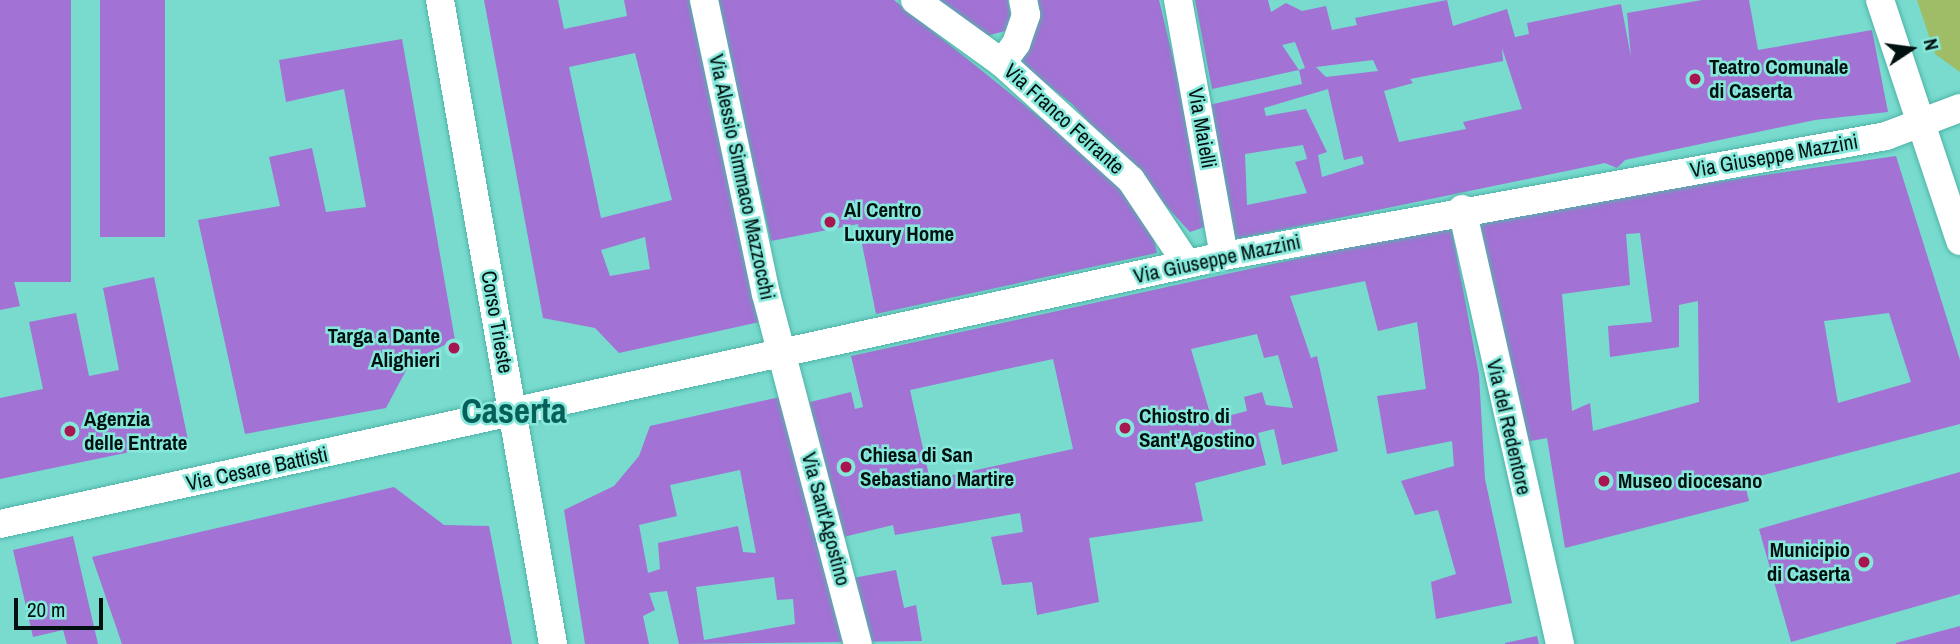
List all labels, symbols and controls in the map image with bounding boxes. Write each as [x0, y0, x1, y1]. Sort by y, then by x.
north arrow [1876, 14, 1946, 84]
text: N [1918, 36, 1945, 53]
street label: Via Alessio Simmaco Mazzocchi [704, 51, 780, 303]
place label: Teatro Comunale di Caserta [1709, 54, 1848, 104]
street label: Via Franco Ferrante [999, 58, 1129, 180]
marker: Teatro Comunale di Caserta [1687, 71, 1703, 87]
street label: Via Maielli [1183, 86, 1221, 170]
street label: Via Giuseppe Mazzini [1688, 129, 1860, 183]
place label: Al Centro Luxury Home [844, 197, 954, 247]
marker: Al Centro Luxury Home [822, 214, 838, 230]
street label: Via Giuseppe Mazzini [1131, 229, 1303, 289]
street label: Corso Trieste [476, 269, 518, 375]
place label: Targa a Dante Alighieri [327, 323, 440, 373]
marker: Targa a Dante Alighieri [446, 340, 462, 356]
street label: Via del Redentore [1481, 357, 1537, 497]
district label: Caserta [461, 390, 567, 432]
place label: Chiostro di Sant'Agostino [1139, 403, 1255, 453]
place label: Agenzia delle Entrate [84, 406, 187, 456]
marker: Chiostro di Sant'Agostino [1117, 420, 1133, 436]
marker: Agenzia delle Entrate [62, 423, 78, 439]
street label: Via Cesare Battisti [184, 442, 330, 496]
place label: Chiesa di San Sebastiano Martire [860, 442, 1014, 492]
street label: Via Sant'Agostino [796, 450, 856, 588]
marker: Chiesa di San Sebastiano Martire [838, 459, 854, 475]
place label: Museo diocesano [1618, 468, 1763, 494]
marker: Museo diocesano [1596, 473, 1612, 489]
place label: Municipio di Caserta [1767, 537, 1850, 587]
marker: Municipio di Caserta [1856, 554, 1872, 570]
scale bar [18, 584, 107, 628]
text: 20 m [27, 595, 65, 624]

